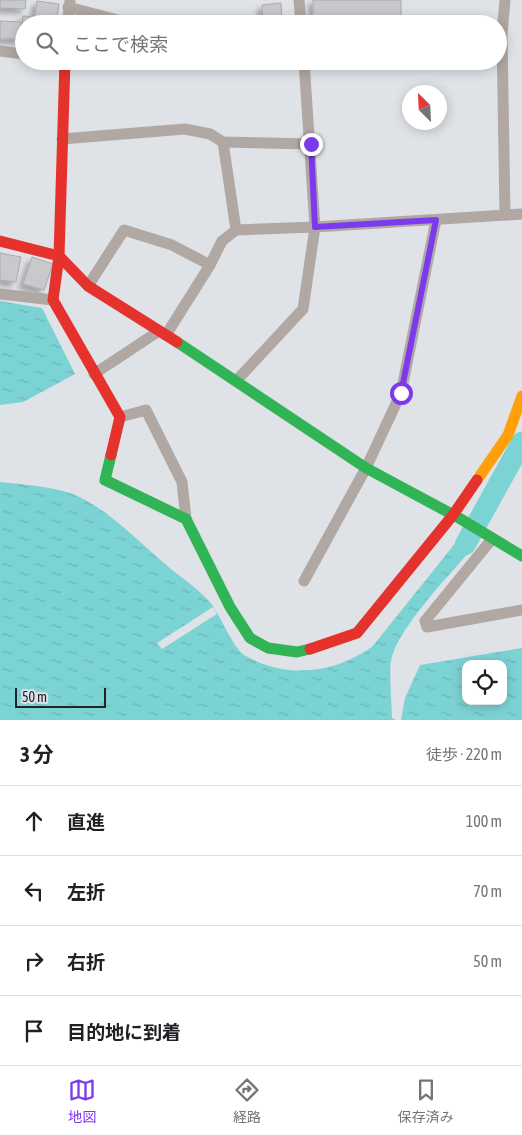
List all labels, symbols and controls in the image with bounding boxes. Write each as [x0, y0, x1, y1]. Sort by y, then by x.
search box [15, 15, 507, 70]
icon: search [33, 29, 61, 57]
text: ここで検索 [73, 33, 168, 55]
north arrow [402, 85, 447, 130]
route end [300, 133, 323, 156]
route start [390, 382, 413, 405]
map controls [462, 660, 507, 705]
button: locate [462, 660, 507, 705]
scale bar [15, 685, 106, 708]
text: 50 m [22, 689, 47, 705]
text: 3 分 [20, 742, 54, 766]
text: 徒歩 · 220 m [426, 745, 502, 763]
icon: ahead [20, 807, 48, 835]
text: 直進 [67, 811, 105, 833]
text: 100 m [466, 812, 502, 830]
icon: left [20, 877, 48, 905]
text: 左折 [67, 881, 105, 903]
text: 70 m [473, 882, 502, 900]
icon: right [20, 947, 48, 975]
text: 右折 [67, 951, 105, 973]
text: 50 m [473, 952, 502, 970]
icon: arrive [20, 1017, 48, 1045]
text: 目的地に到着 [67, 1021, 181, 1043]
tab: 地図 [68, 1076, 96, 1126]
tab: 経路 [233, 1076, 261, 1126]
tab: 保存済み [398, 1076, 454, 1126]

